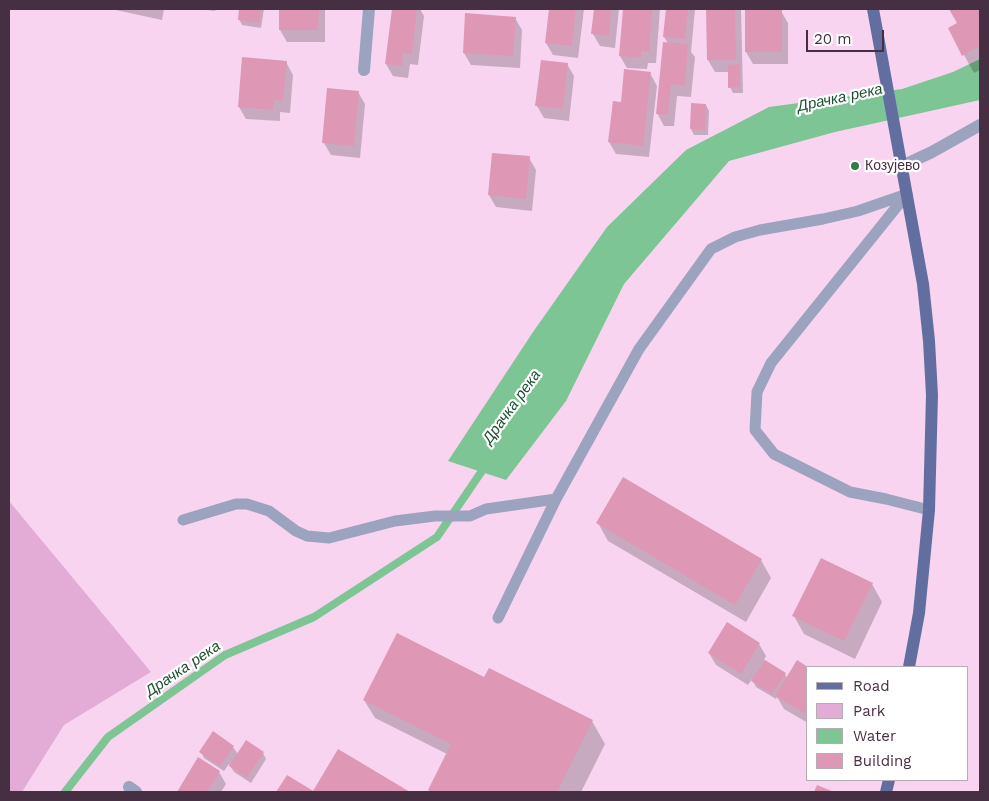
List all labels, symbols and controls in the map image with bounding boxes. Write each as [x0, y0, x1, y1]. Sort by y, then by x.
scale bar [809, 20, 886, 52]
text: 20 m [814, 30, 852, 48]
water label: Драчка река [796, 80, 884, 116]
place label: Козујево [865, 158, 920, 174]
marker: Козујево [849, 160, 861, 172]
water label: Драчка река [479, 367, 545, 447]
water label: Драчка река [142, 637, 224, 701]
legend [806, 666, 969, 781]
text: Road [853, 677, 890, 695]
text: Park [853, 702, 885, 720]
text: Water [853, 727, 896, 745]
text: Building [853, 752, 911, 770]

